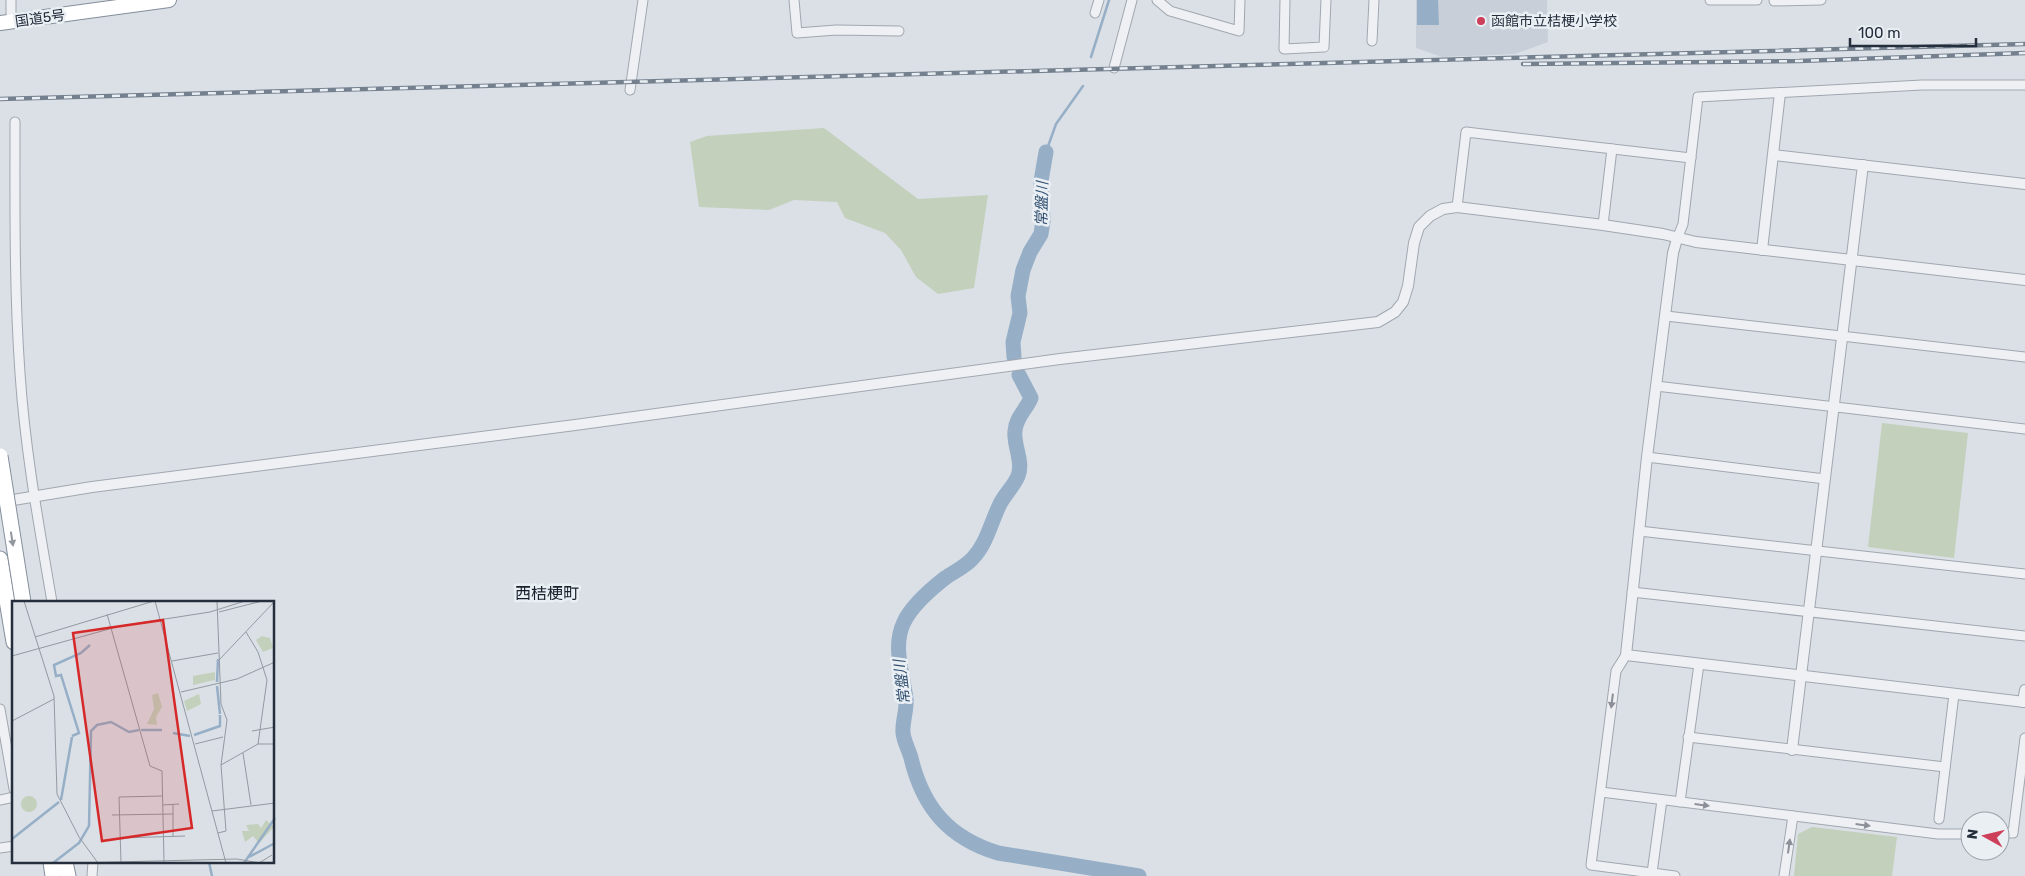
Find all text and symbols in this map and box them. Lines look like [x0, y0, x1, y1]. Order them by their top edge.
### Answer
street label: 国道5号 [14, 7, 66, 30]
place label: 函館市立桔梗小学校 [1491, 13, 1617, 30]
marker: 函館市立桔梗小学校 [1475, 15, 1487, 27]
scale bar [1850, 15, 1976, 47]
text: 100 m [1858, 24, 1900, 42]
water label: 常盤川 [1033, 179, 1051, 227]
one-way arrow [9, 532, 17, 548]
district label: 西桔梗町 [515, 584, 579, 603]
inset map [12, 601, 275, 864]
water label: 常盤川 [890, 657, 914, 705]
one-way arrow [1608, 693, 1616, 709]
one-way arrow [1694, 801, 1710, 809]
north arrow [1960, 811, 2010, 861]
one-way arrow [1856, 821, 1872, 829]
text: N [1964, 828, 1982, 840]
one-way arrow [1785, 838, 1793, 854]

